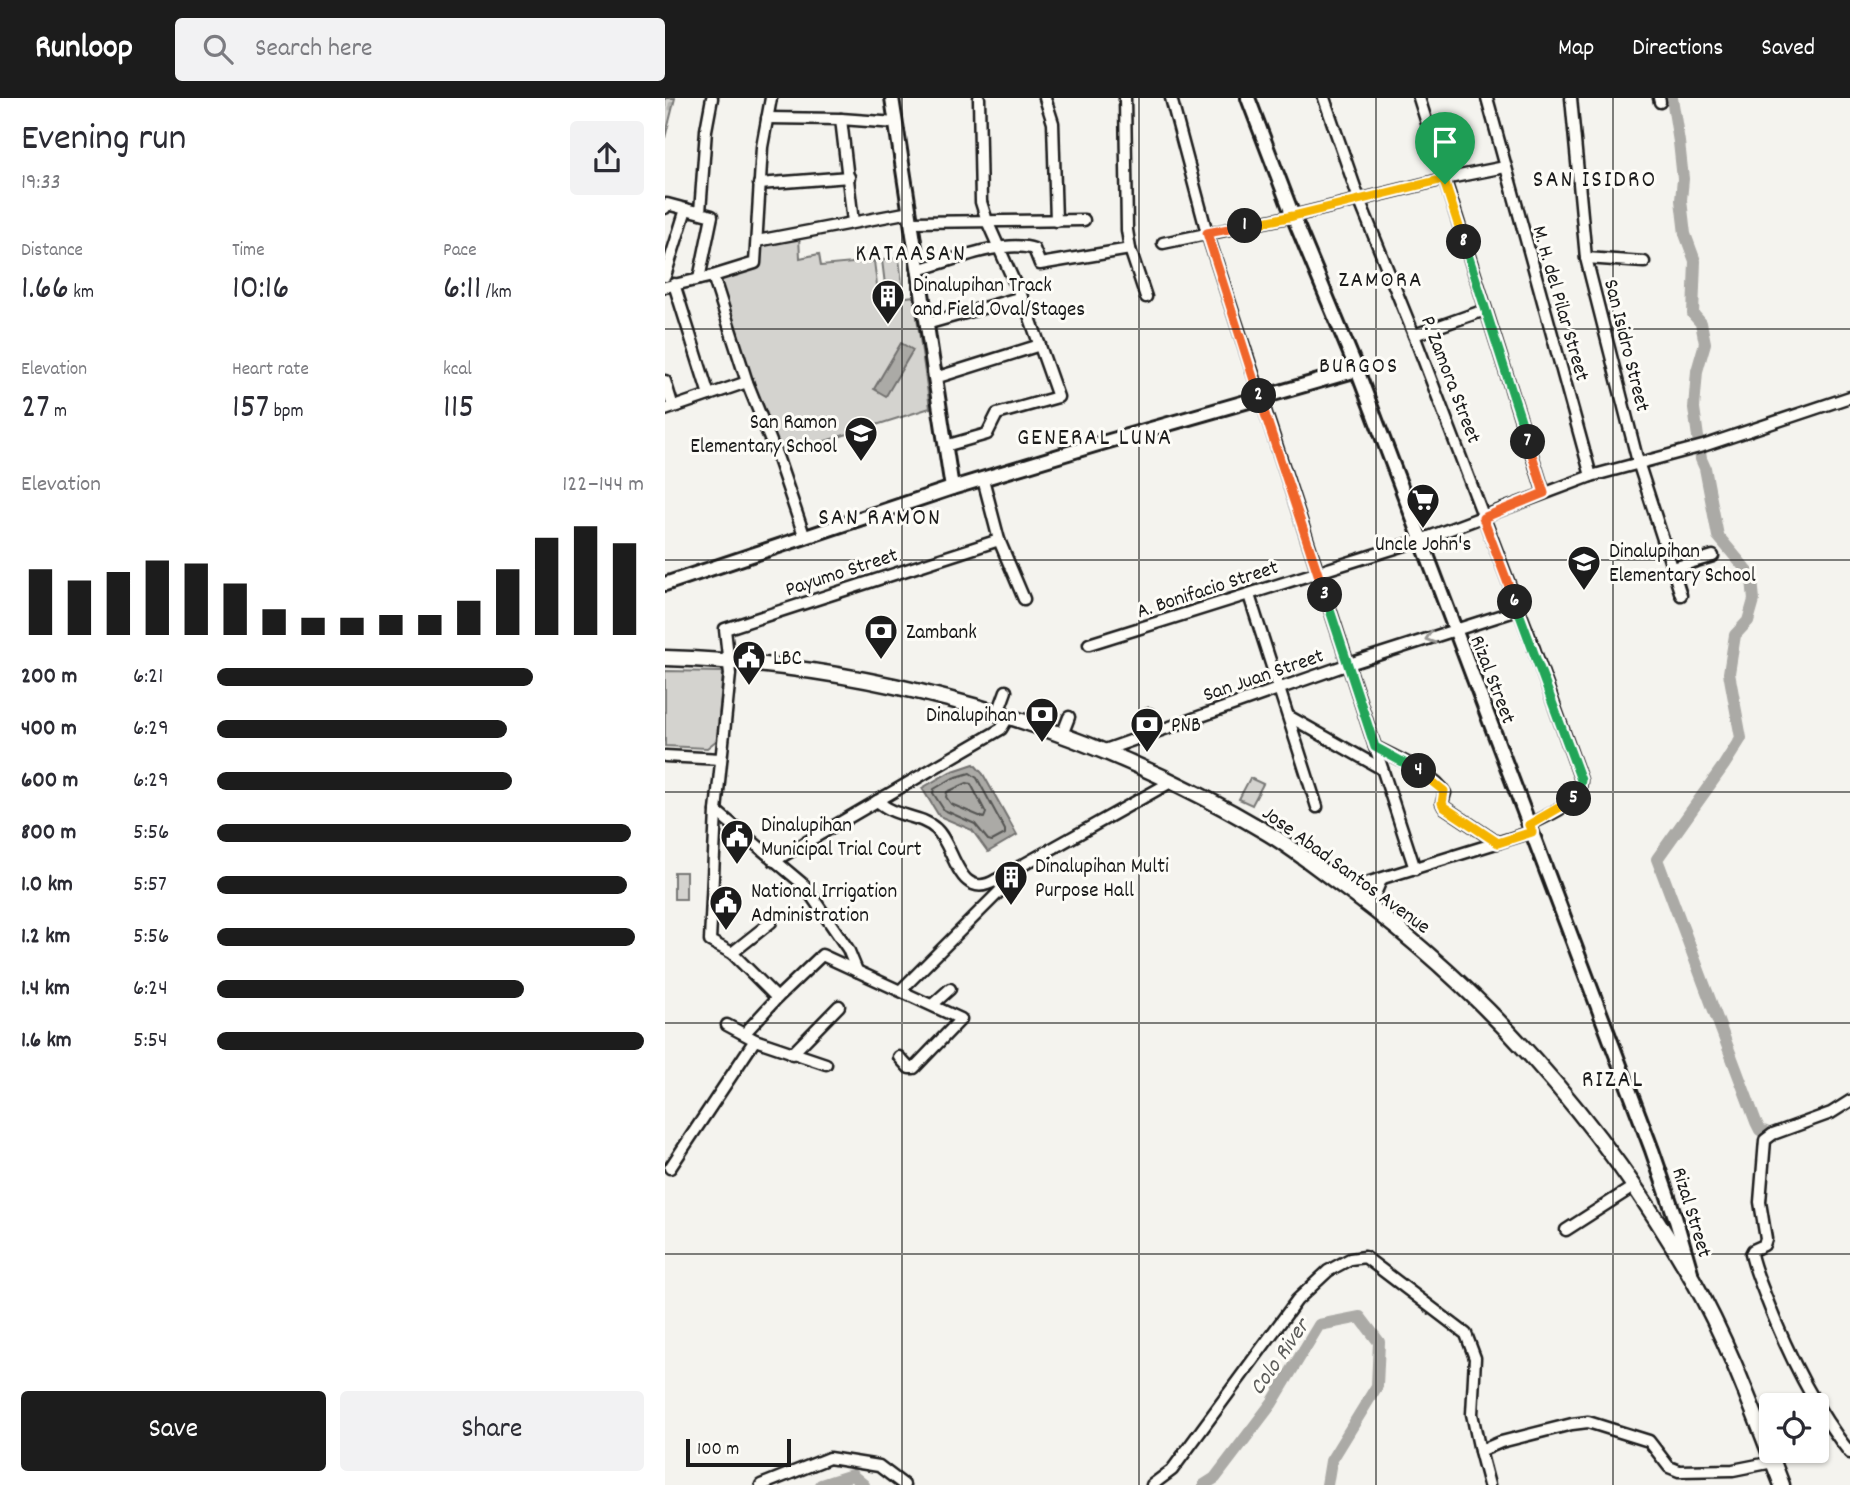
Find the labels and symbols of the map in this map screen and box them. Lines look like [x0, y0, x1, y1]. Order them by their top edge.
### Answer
pin [1415, 112, 1475, 184]
district label: SAN ISIDRO [1533, 164, 1657, 198]
pin: 1 [1227, 208, 1263, 244]
street label: M. H. del Pilar Street [1523, 223, 1596, 385]
pin: 8 [1447, 225, 1481, 260]
district label: KATAASAN [855, 238, 967, 272]
district label: ZAMORA [1338, 265, 1424, 298]
place label: Dinalupihan Track and Field Oval/Stages [913, 272, 1085, 326]
street label: San Isidro Street [1594, 276, 1656, 415]
building icon: Dinalupihan Track and Field Oval/Stages [869, 277, 907, 326]
street label: P. Zamora Street [1411, 312, 1487, 448]
district label: BURGOS [1319, 351, 1399, 384]
pin: 2 [1241, 378, 1277, 414]
place label: San Ramon Elementary School [690, 409, 837, 463]
school or university icon: San Ramon Elementary School [842, 414, 880, 463]
district label: GENERAL LUNA [1017, 422, 1173, 456]
pin: 7 [1511, 424, 1545, 460]
supermarket icon: Uncle John's [1404, 481, 1442, 530]
district label: SAN RAMON [818, 502, 942, 536]
place label: Uncle John's [1375, 531, 1471, 561]
place label: Dinalupihan Elementary School [1609, 538, 1756, 592]
street label: Payumo Street [782, 542, 902, 606]
school or university icon: Dinalupihan Elementary School [1565, 543, 1603, 592]
street label: A. Bonifacio Street [1133, 554, 1283, 628]
pin: 3 [1307, 578, 1343, 612]
pin: 6 [1497, 584, 1533, 620]
bank icon: Zambank [862, 612, 900, 661]
place label: Zambank [906, 619, 977, 649]
one-way arrow [1424, 630, 1437, 644]
street label: Rizal Street [1461, 631, 1522, 729]
public building icon: LBC [730, 638, 768, 687]
street label: San Juan Street [1200, 642, 1329, 711]
place label: LBC [773, 645, 802, 675]
bank icon: Dinalupihan [1023, 695, 1061, 744]
place label: Dinalupihan [926, 702, 1017, 732]
bank icon: PNB [1128, 705, 1166, 754]
place label: PNB [1171, 712, 1201, 742]
pin: 4 [1401, 754, 1437, 788]
pin: 5 [1557, 782, 1591, 816]
street label: Jose Abad Santos Avenue [1255, 800, 1436, 943]
place label: Dinalupihan Municipal Trial Court [761, 812, 922, 866]
public building icon: Dinalupihan Municipal Trial Court [718, 817, 756, 866]
place label: Dinalupihan Multi Purpose Hall [1035, 853, 1169, 907]
building icon: Dinalupihan Multi Purpose Hall [992, 858, 1030, 907]
place label: National Irrigation Administration [751, 878, 897, 932]
public building icon: National Irrigation Administration [707, 883, 745, 932]
district label: RIZAL [1582, 1064, 1644, 1098]
street label: Rizal Street [1662, 1164, 1718, 1262]
water label: Colo River [1243, 1311, 1321, 1403]
scale bar [686, 1436, 791, 1468]

